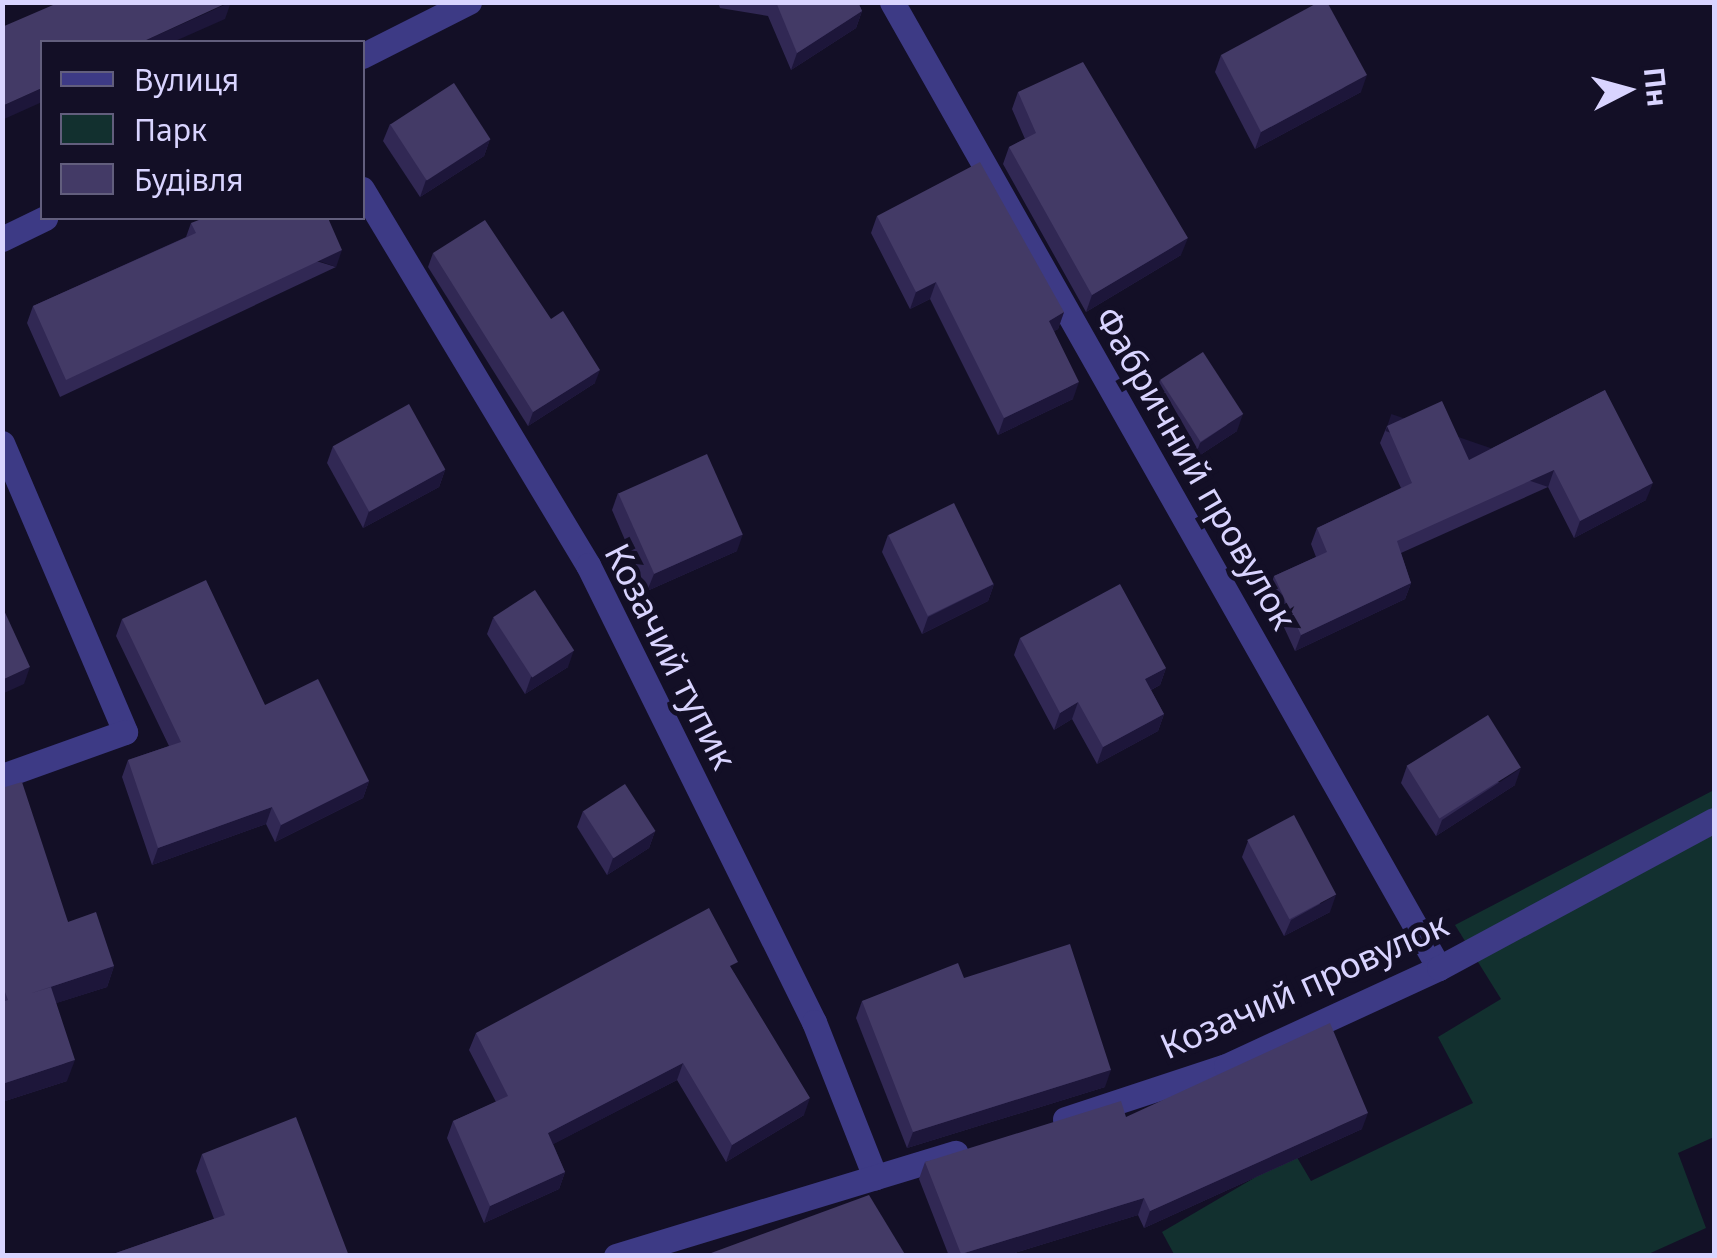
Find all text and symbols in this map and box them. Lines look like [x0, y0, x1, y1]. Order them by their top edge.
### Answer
legend [40, 40, 365, 220]
north arrow [1577, 40, 1677, 140]
text: Вулиця [134, 59, 239, 100]
text: Пн [1636, 65, 1678, 109]
text: Парк [134, 109, 207, 150]
text: Будівля [134, 159, 244, 200]
street label: Фабричний провулок [1086, 299, 1306, 637]
street label: Козачий тупик [596, 536, 746, 776]
street label: Козачий провулок [1154, 903, 1454, 1067]

